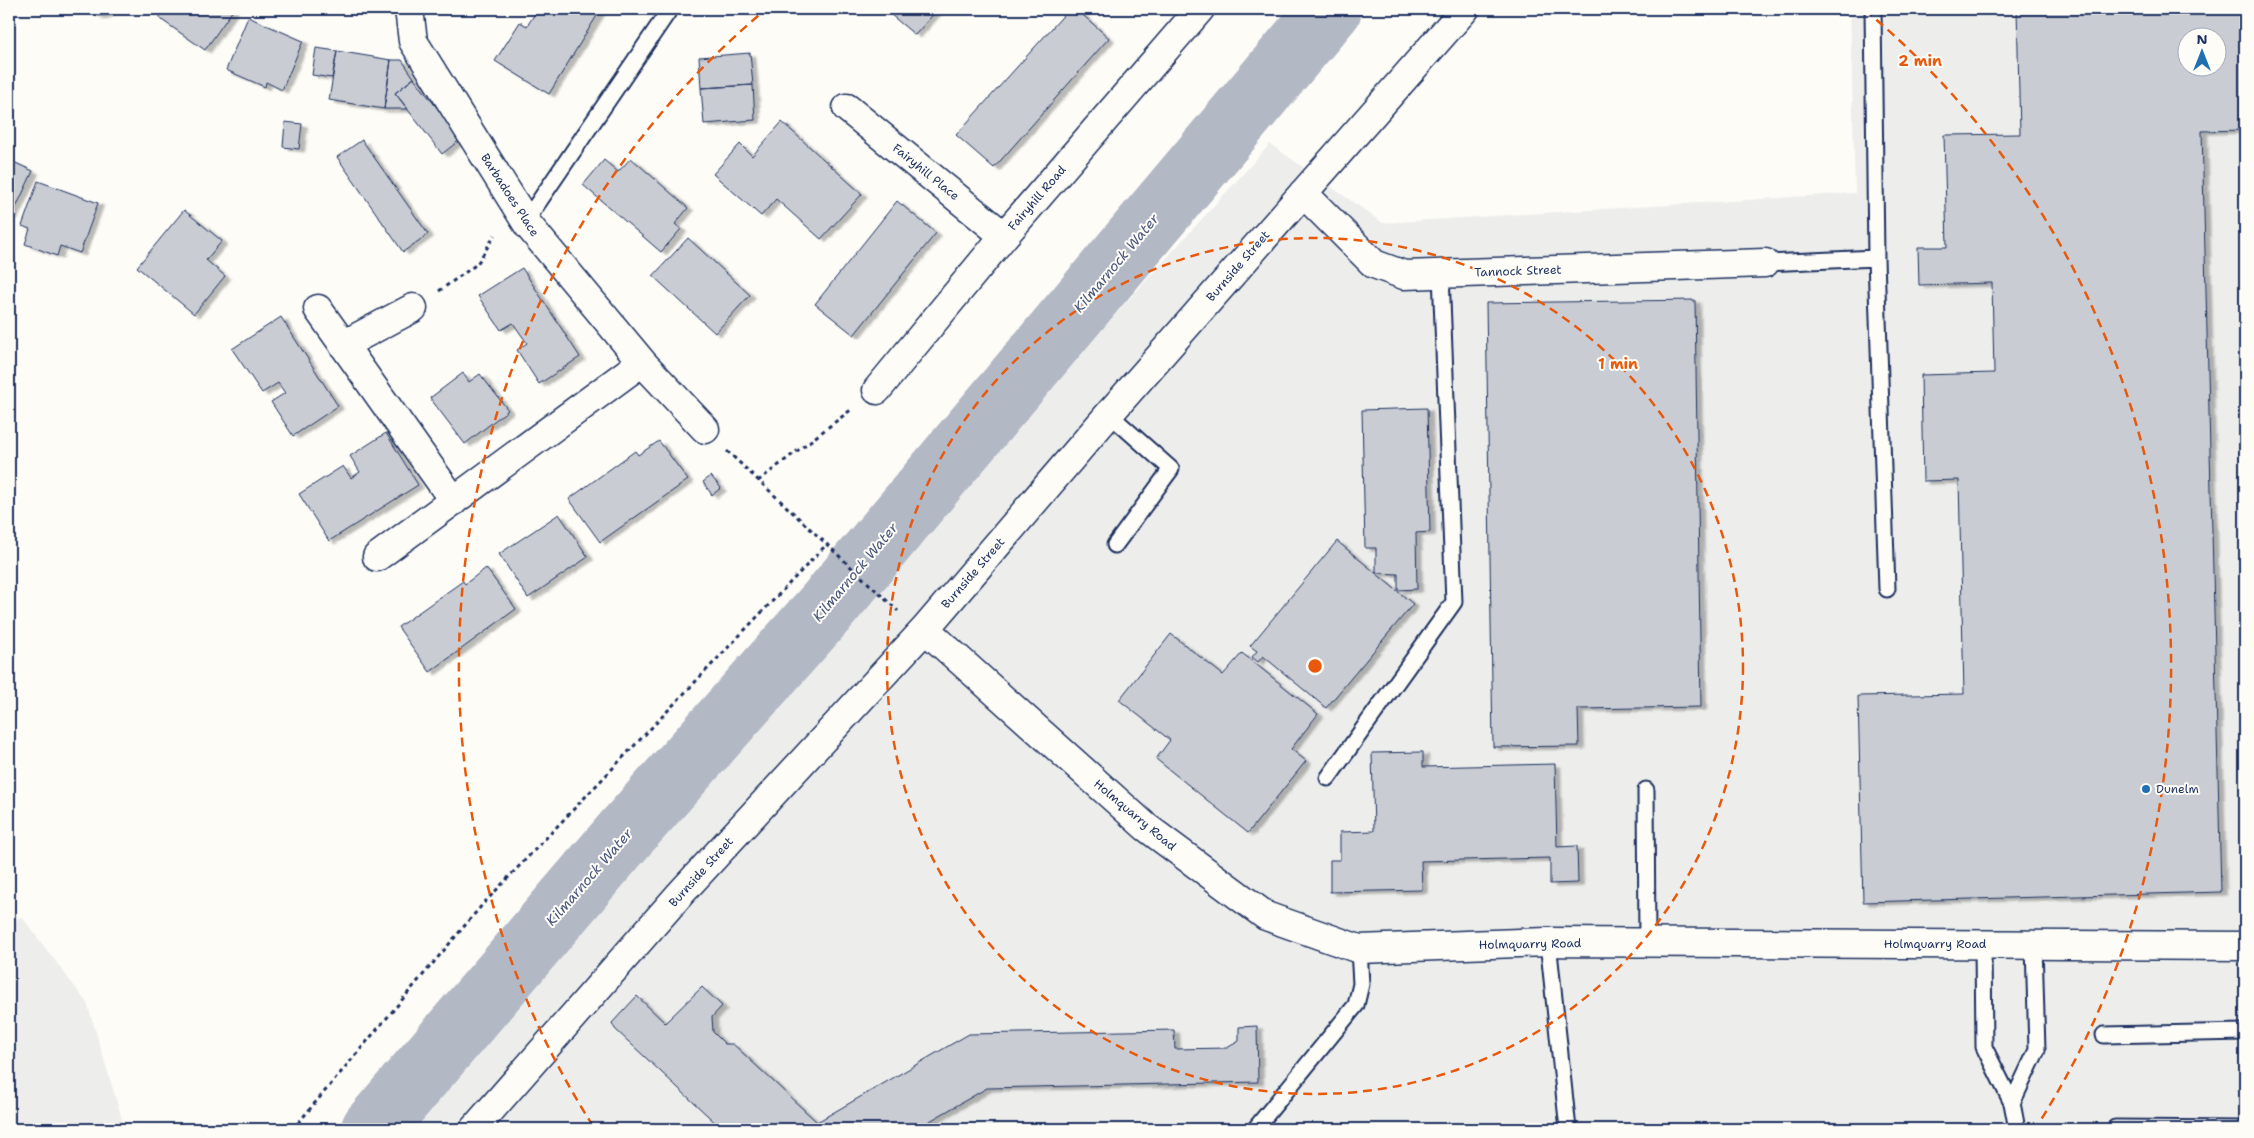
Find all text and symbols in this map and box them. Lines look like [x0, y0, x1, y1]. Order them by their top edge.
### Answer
north arrow [2176, 28, 2226, 78]
text: N [2196, 30, 2208, 48]
text: 2 min [1898, 51, 1942, 71]
street label: Fairyhill Place [889, 140, 963, 204]
street label: Barbadoes Place [477, 150, 543, 240]
street label: Fairyhill Road [1004, 162, 1070, 234]
water label: Kilmarnock Water [1069, 210, 1163, 316]
street label: Burnside Street [1203, 227, 1273, 305]
street label: Tannock Street [1474, 261, 1562, 281]
text: 1 min [1598, 354, 1638, 374]
water label: Kilmarnock Water [808, 519, 902, 625]
street label: Burnside Street [938, 534, 1008, 612]
centre of rings [1306, 657, 1324, 675]
street label: Holmquarry Road [1091, 776, 1180, 854]
place label: Dunelm [2156, 781, 2199, 797]
marker: Dunelm [2140, 783, 2152, 795]
water label: Kilmarnock Water [542, 824, 636, 929]
street label: Burnside Street [665, 834, 737, 910]
street label: Holmquarry Road [1479, 935, 1582, 953]
street label: Holmquarry Road [1884, 936, 1987, 952]

